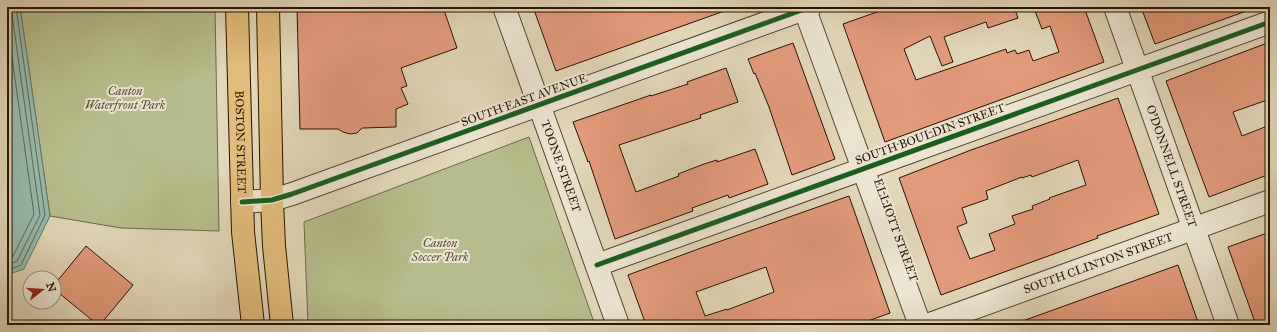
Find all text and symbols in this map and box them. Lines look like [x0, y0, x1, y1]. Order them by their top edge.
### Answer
street label: SOUTH EAST AVENUE [459, 70, 589, 129]
park label: Canton Waterfront Park [85, 84, 166, 112]
street label: BOSTON STREET [232, 90, 249, 194]
street label: SOUTH BOULDIN STREET [853, 100, 1007, 168]
street label: O'DONNELL STREET [1143, 103, 1200, 229]
street label: TOONE STREET [538, 118, 584, 214]
street label: ELLIOTT STREET [871, 177, 921, 283]
street label: SOUTH CLINTON STREET [1021, 230, 1175, 297]
park label: Canton Soccer Park [411, 236, 469, 264]
north arrow [22, 270, 62, 310]
text: N [44, 281, 59, 294]

